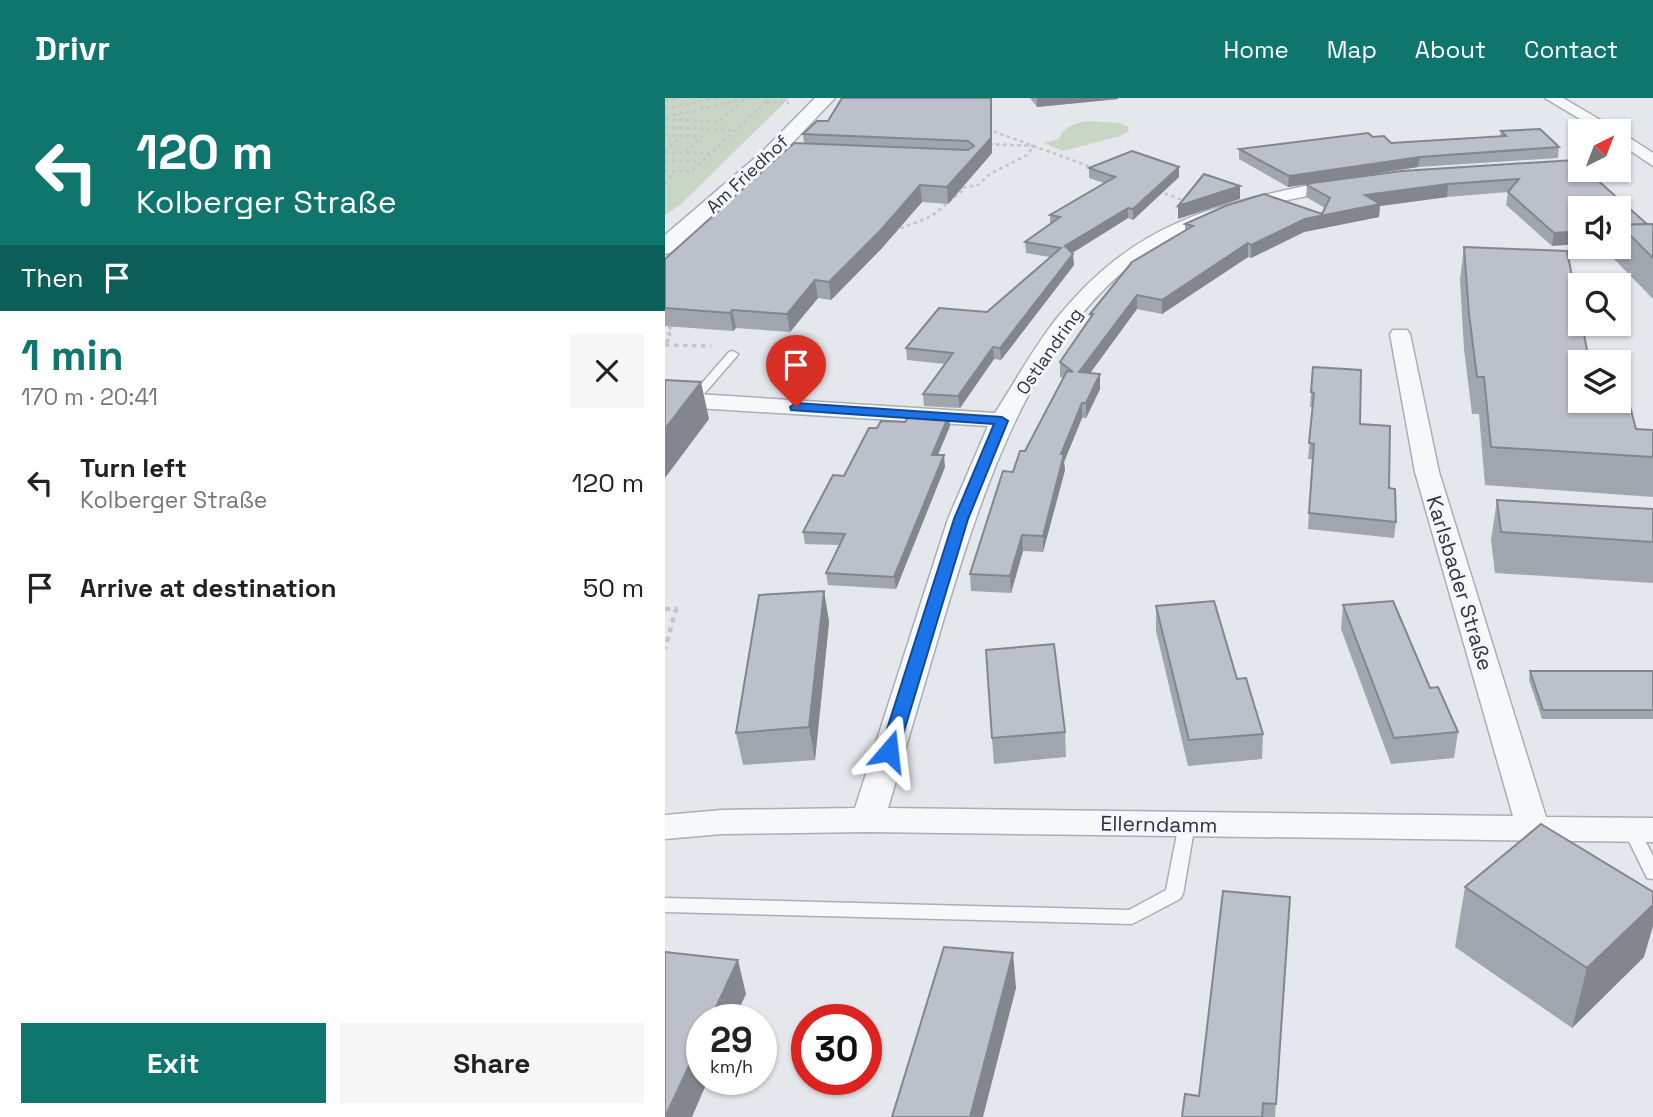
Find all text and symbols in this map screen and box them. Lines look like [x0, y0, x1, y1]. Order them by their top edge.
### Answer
text: Drivr [35, 28, 110, 70]
text: Home [1223, 34, 1289, 65]
text: Map [1327, 34, 1377, 65]
text: About [1415, 34, 1486, 65]
text: Contact [1524, 34, 1618, 65]
north arrow [1568, 119, 1631, 182]
map controls [1568, 119, 1631, 413]
text: 120 m [136, 121, 273, 183]
icon: left [21, 126, 112, 217]
street label: Am Friedhof [701, 130, 793, 218]
text: Kolberger Straße [136, 182, 397, 222]
button: sound [1568, 196, 1631, 259]
icon: arrive [98, 259, 136, 297]
text: Then [21, 261, 84, 295]
button: search [1568, 273, 1631, 336]
street label: Ostlandring [1011, 303, 1087, 399]
text: 1 min [21, 329, 124, 382]
button: close [570, 334, 644, 408]
pin [766, 335, 826, 407]
icon: arrive [777, 346, 815, 384]
button: layers [1568, 350, 1631, 413]
text: 170 m · 20:41 [21, 382, 158, 412]
text: Turn left [80, 451, 187, 485]
icon: left [21, 464, 59, 502]
text: 120 m [572, 466, 644, 500]
text: Kolberger Straße [80, 485, 267, 515]
street label: Karlsbader Straße [1421, 492, 1499, 674]
icon: arrive [21, 569, 59, 607]
text: Arrive at destination [80, 571, 337, 605]
text: 50 m [583, 571, 644, 605]
position arrow [852, 714, 926, 788]
street label: Ellerndamm [1100, 809, 1218, 839]
speed limit sign: 30 [791, 1004, 882, 1095]
text: 29 [710, 1018, 753, 1062]
button: Exit [21, 1023, 326, 1103]
button: Share [340, 1023, 644, 1103]
text: km/h [710, 1055, 753, 1078]

